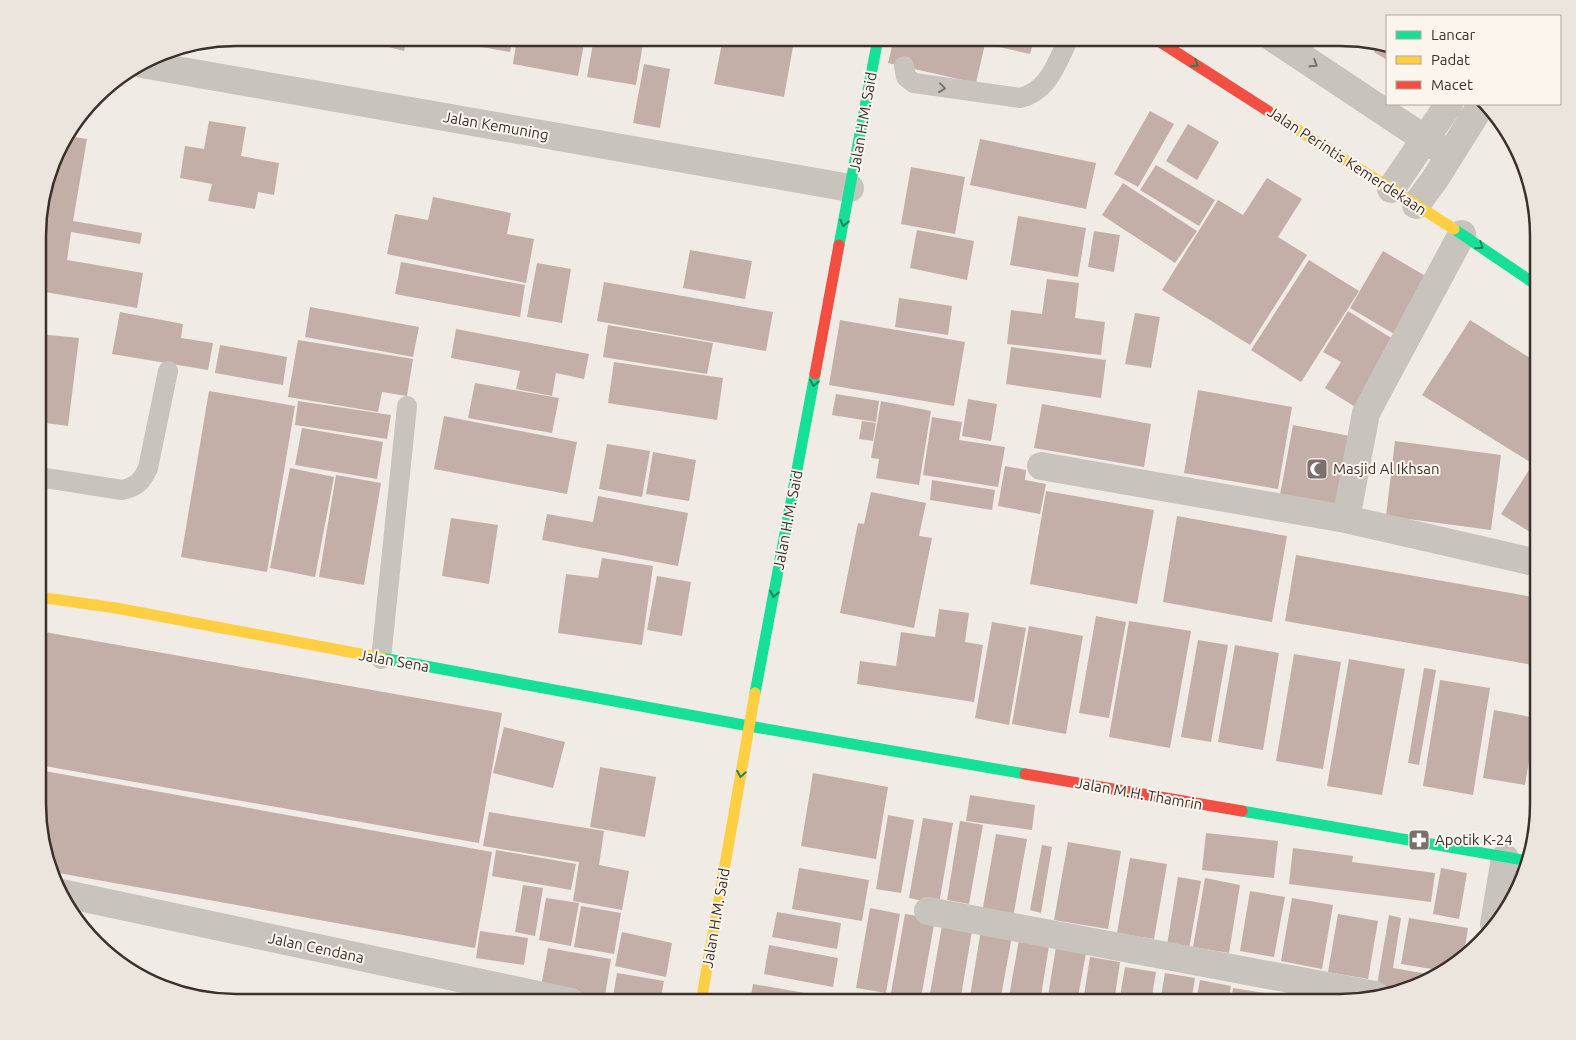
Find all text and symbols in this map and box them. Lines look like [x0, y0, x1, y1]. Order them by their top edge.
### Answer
legend [1386, 15, 1561, 105]
text: Lancar [1431, 26, 1476, 43]
text: Padat [1431, 51, 1470, 68]
one-way arrow [1190, 57, 1199, 67]
one-way arrow [1308, 58, 1318, 67]
street label: Jalan H.M. Said [845, 71, 880, 173]
text: Macet [1431, 76, 1473, 93]
one-way arrow [938, 82, 946, 93]
street label: Jalan Perintis Kemerdekaan [1265, 103, 1430, 218]
street label: Jalan Kemuning [442, 108, 550, 143]
one-way arrow [839, 219, 849, 227]
one-way arrow [1474, 240, 1483, 249]
one-way arrow [809, 378, 819, 387]
mosque icon: Masjid Al Ikhsan [1305, 457, 1329, 481]
place label: Masjid Al Ikhsan [1333, 460, 1440, 477]
street label: Jalan H.M. Said [770, 469, 805, 571]
one-way arrow [770, 590, 780, 599]
street label: Jalan Sena [358, 646, 431, 675]
one-way arrow [737, 770, 747, 779]
street label: Jalan M.H. Thamrin [1074, 774, 1204, 813]
pharmacy icon: Apotik K-24 [1407, 828, 1431, 852]
place label: Apotik K-24 [1435, 831, 1513, 848]
street label: Jalan H.M. Said [698, 867, 733, 969]
street label: Jalan Cendana [267, 929, 366, 966]

